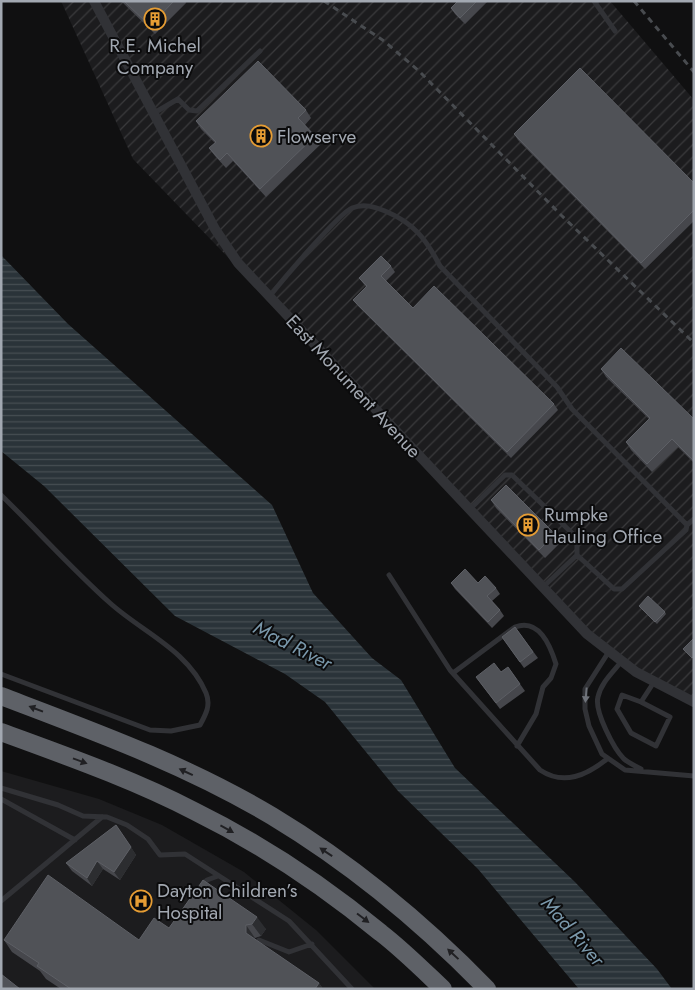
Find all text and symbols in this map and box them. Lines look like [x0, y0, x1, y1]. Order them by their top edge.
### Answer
building icon: R.E. Michel Company [143, 7, 167, 31]
place label: R.E. Michel Company [109, 32, 201, 81]
place label: Flowserve [277, 123, 356, 150]
building icon: Flowserve [249, 124, 273, 148]
street label: East Monument Avenue [280, 309, 428, 464]
place label: Rumpke Hauling Office [544, 501, 662, 550]
building icon: Rumpke Hauling Office [516, 513, 540, 537]
water label: Mad River [248, 613, 338, 678]
one-way arrow [582, 687, 590, 703]
one-way arrow [28, 705, 43, 713]
one-way arrow [73, 757, 88, 765]
one-way arrow [179, 767, 193, 775]
one-way arrow [220, 825, 235, 833]
one-way arrow [320, 848, 333, 857]
place label: Dayton Children’s Hospital [157, 877, 298, 926]
hospital icon: Dayton Children’s Hospital [129, 889, 153, 913]
water label: Mad River [534, 890, 612, 974]
one-way arrow [356, 913, 369, 924]
one-way arrow [447, 948, 459, 960]

